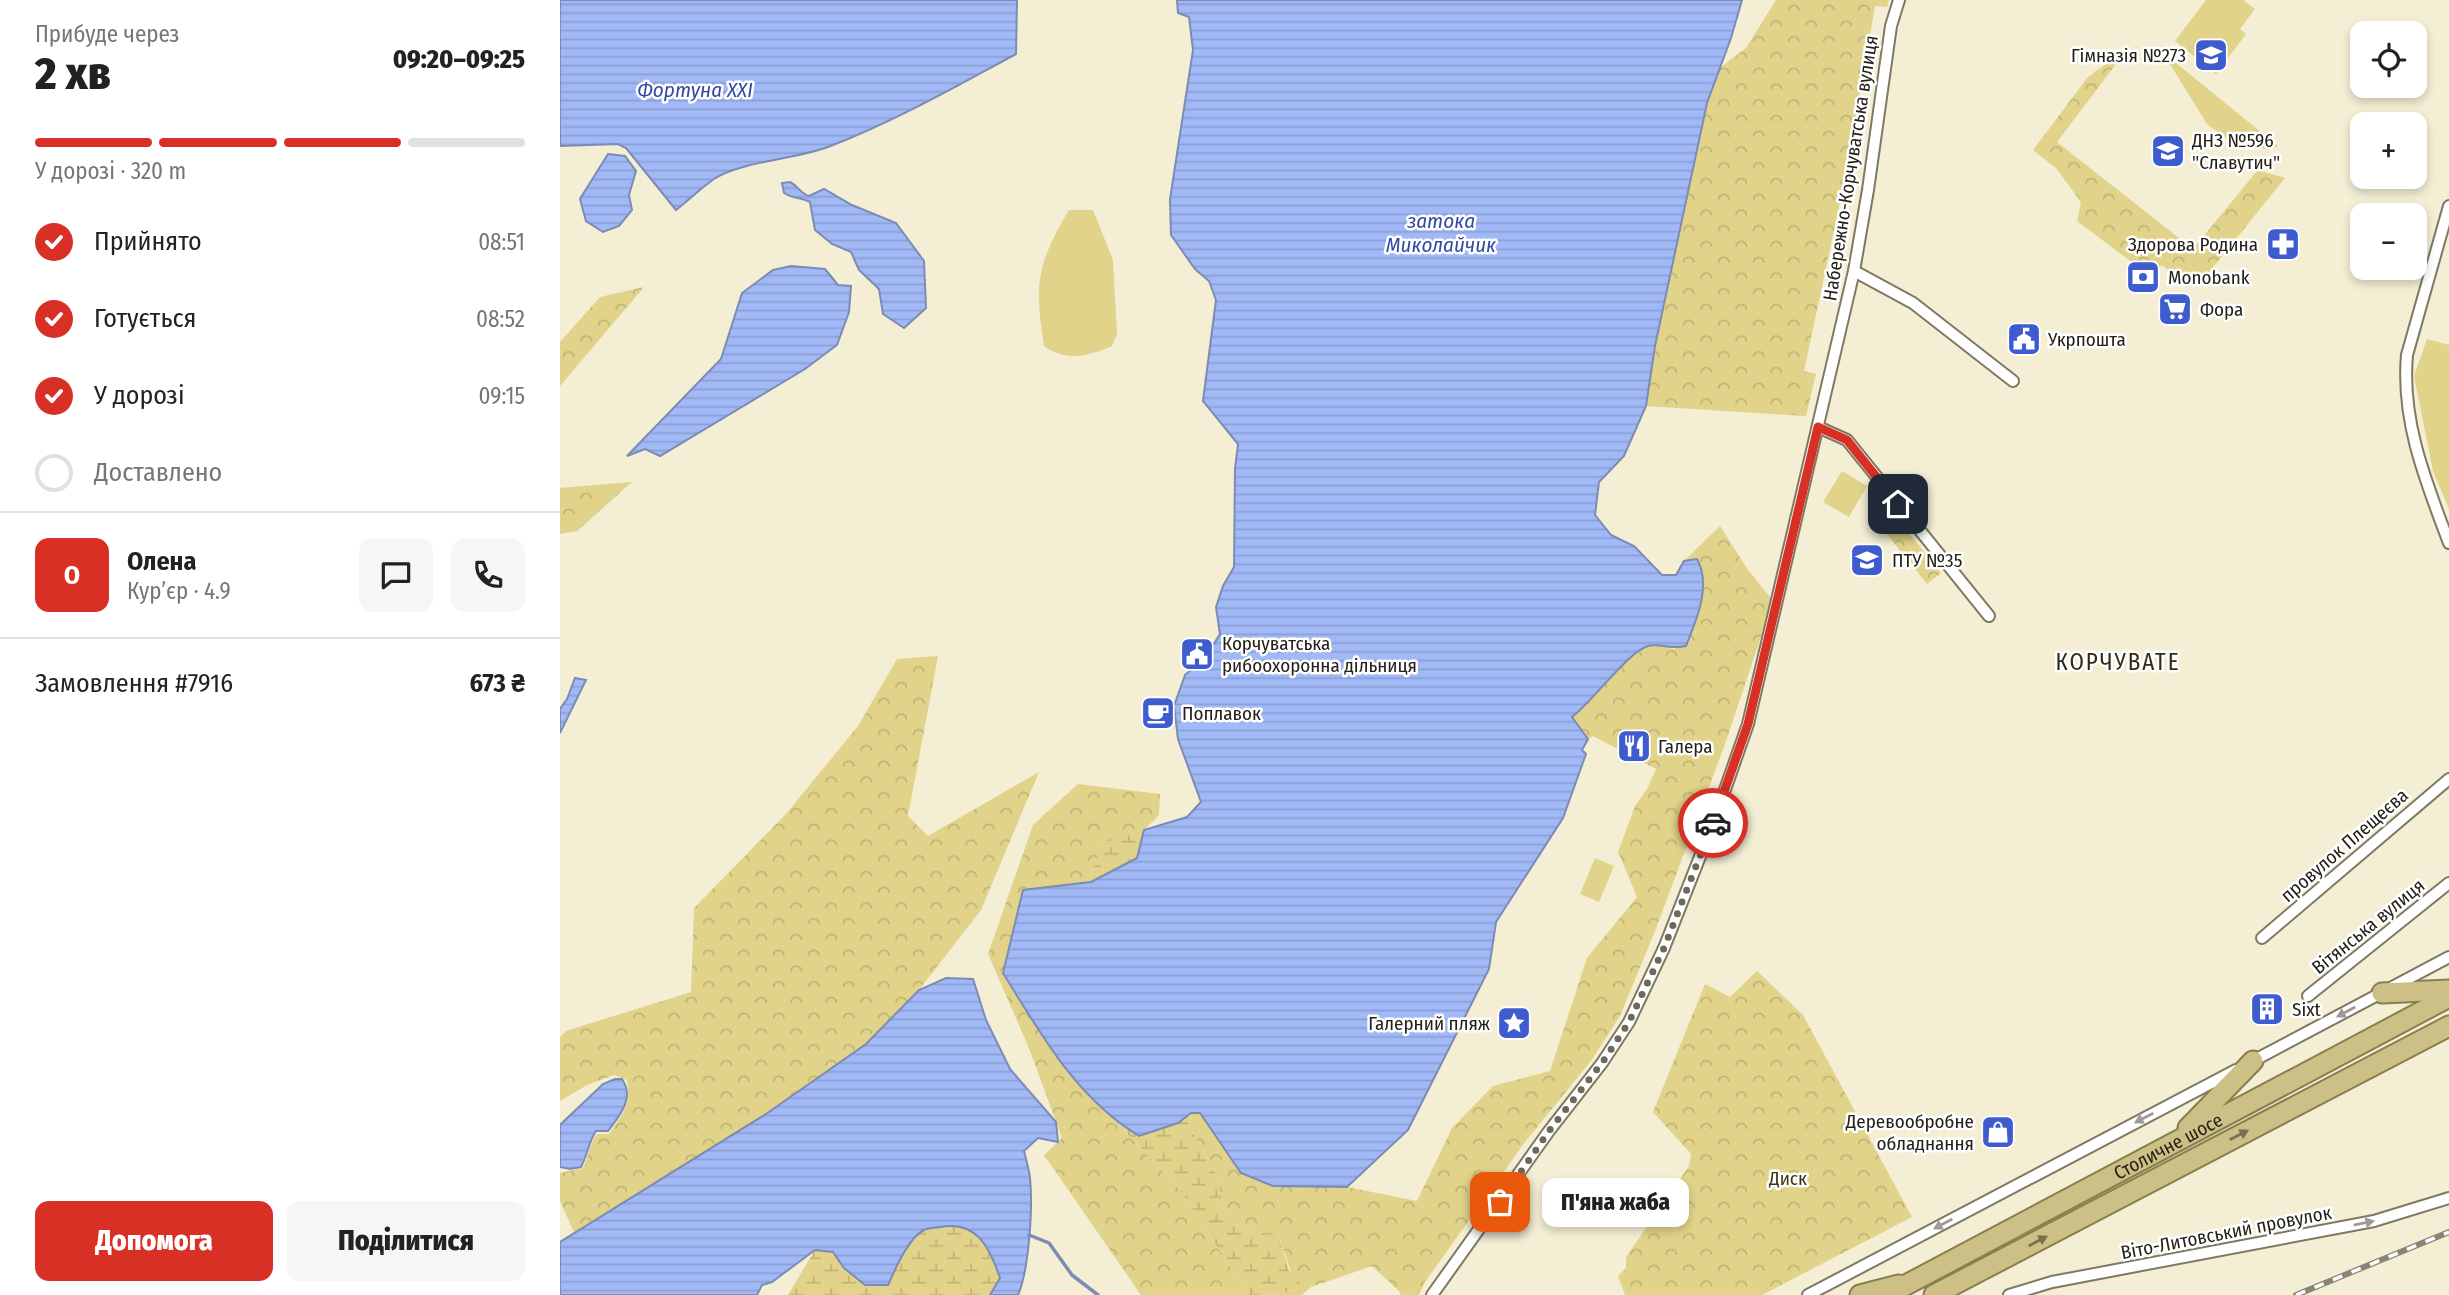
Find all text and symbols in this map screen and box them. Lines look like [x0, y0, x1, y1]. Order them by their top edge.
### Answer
text: Прибуде через [35, 20, 180, 48]
map controls [2350, 21, 2427, 280]
button: locate [2350, 21, 2427, 98]
street label: Набережно-Корчуватська вулиця [1818, 34, 1883, 302]
school or university icon: Гімназія №273 [2192, 36, 2230, 74]
text: 09:20–09:25 [393, 44, 525, 75]
place label: Гімназія №273 [2071, 44, 2186, 67]
text: 2 хв [35, 46, 111, 101]
water label: Фортуна XXI [637, 77, 753, 103]
button: + [2350, 112, 2427, 189]
place label: ДНЗ №596 "Славутич" [2191, 129, 2280, 174]
school or university icon: ДНЗ №596 "Славутич" [2149, 132, 2187, 170]
text: У дорозі · 320 m [35, 157, 186, 185]
button: − [2350, 203, 2427, 280]
water label: затока Миколайчик [1386, 208, 1496, 258]
icon: check [35, 223, 73, 261]
pharmacy icon: Здорова Родина [2264, 225, 2302, 263]
text: Прийнято [94, 226, 202, 257]
text: 08:51 [478, 228, 525, 256]
place label: Здорова Родина [2128, 233, 2258, 256]
bank icon: Monobank [2124, 258, 2162, 296]
place label: Monobank [2168, 266, 2250, 289]
supermarket icon: Фора [2156, 290, 2194, 328]
place label: Фора [2200, 298, 2243, 321]
icon: check [35, 300, 73, 338]
text: Готується [94, 303, 196, 334]
text: 08:52 [476, 305, 525, 333]
public building icon: Укрпошта [2005, 320, 2043, 358]
place label: Укрпошта [2047, 328, 2126, 351]
icon: check [35, 377, 73, 415]
text: У дорозі [94, 380, 184, 411]
text: 09:15 [479, 382, 525, 410]
text: Доставлено [94, 457, 222, 488]
pin [1868, 474, 1928, 534]
icon: home [1879, 485, 1917, 523]
button: chat [359, 538, 433, 612]
button: phone [451, 538, 525, 612]
school or university icon: ПТУ №35 [1848, 541, 1886, 579]
text: Олена [127, 546, 196, 577]
place label: ПТУ №35 [1892, 549, 1962, 572]
text: О [64, 560, 80, 591]
text: Кур’єр · 4.9 [127, 577, 231, 605]
place label: Корчуватська рибоохоронна дільниця [1222, 632, 1417, 677]
public building icon: Корчуватська рибоохоронна дільниця [1178, 635, 1216, 673]
district label: КОРЧУВАТЕ [2055, 648, 2181, 676]
text: Замовлення #7916 [35, 668, 233, 699]
text: 673 ₴ [469, 668, 525, 699]
cafe icon: Поплавок [1139, 694, 1177, 732]
place label: Поплавок [1182, 702, 1261, 725]
restaurant icon: Галера [1615, 727, 1653, 765]
place label: Галера [1658, 735, 1713, 758]
street label: провулок Плещеєва [2276, 784, 2413, 907]
courier [1678, 788, 1748, 858]
icon: car [1694, 804, 1732, 842]
street label: Вітянська вулиця [2307, 874, 2429, 979]
building icon: Sixt [2248, 990, 2286, 1028]
place label: Sixt [2292, 998, 2322, 1021]
place icon: Галерний пляж [1495, 1004, 1533, 1042]
one-way arrow [2336, 1006, 2355, 1018]
place label: Галерний пляж [1368, 1012, 1490, 1035]
street label: Столичне шосе [2110, 1108, 2227, 1185]
place label: Деревообробне обладнання [1845, 1110, 1974, 1155]
one-way arrow [2134, 1112, 2154, 1123]
shop icon: Деревообробне обладнання [1979, 1113, 2017, 1151]
one-way arrow [2229, 1130, 2249, 1141]
park label: Диск [1768, 1167, 1807, 1190]
pin [1470, 1172, 1530, 1232]
callout: П'яна жаба [1542, 1178, 1689, 1226]
icon: bag [1481, 1183, 1519, 1221]
text: П'яна жаба [1561, 1188, 1670, 1216]
button: Допомога [35, 1201, 273, 1281]
button: Поділитися [287, 1201, 525, 1281]
street label: Віто-Литовський провулок [2119, 1201, 2333, 1264]
one-way arrow [2353, 1217, 2375, 1228]
one-way arrow [1933, 1218, 1953, 1229]
one-way arrow [2028, 1235, 2048, 1247]

